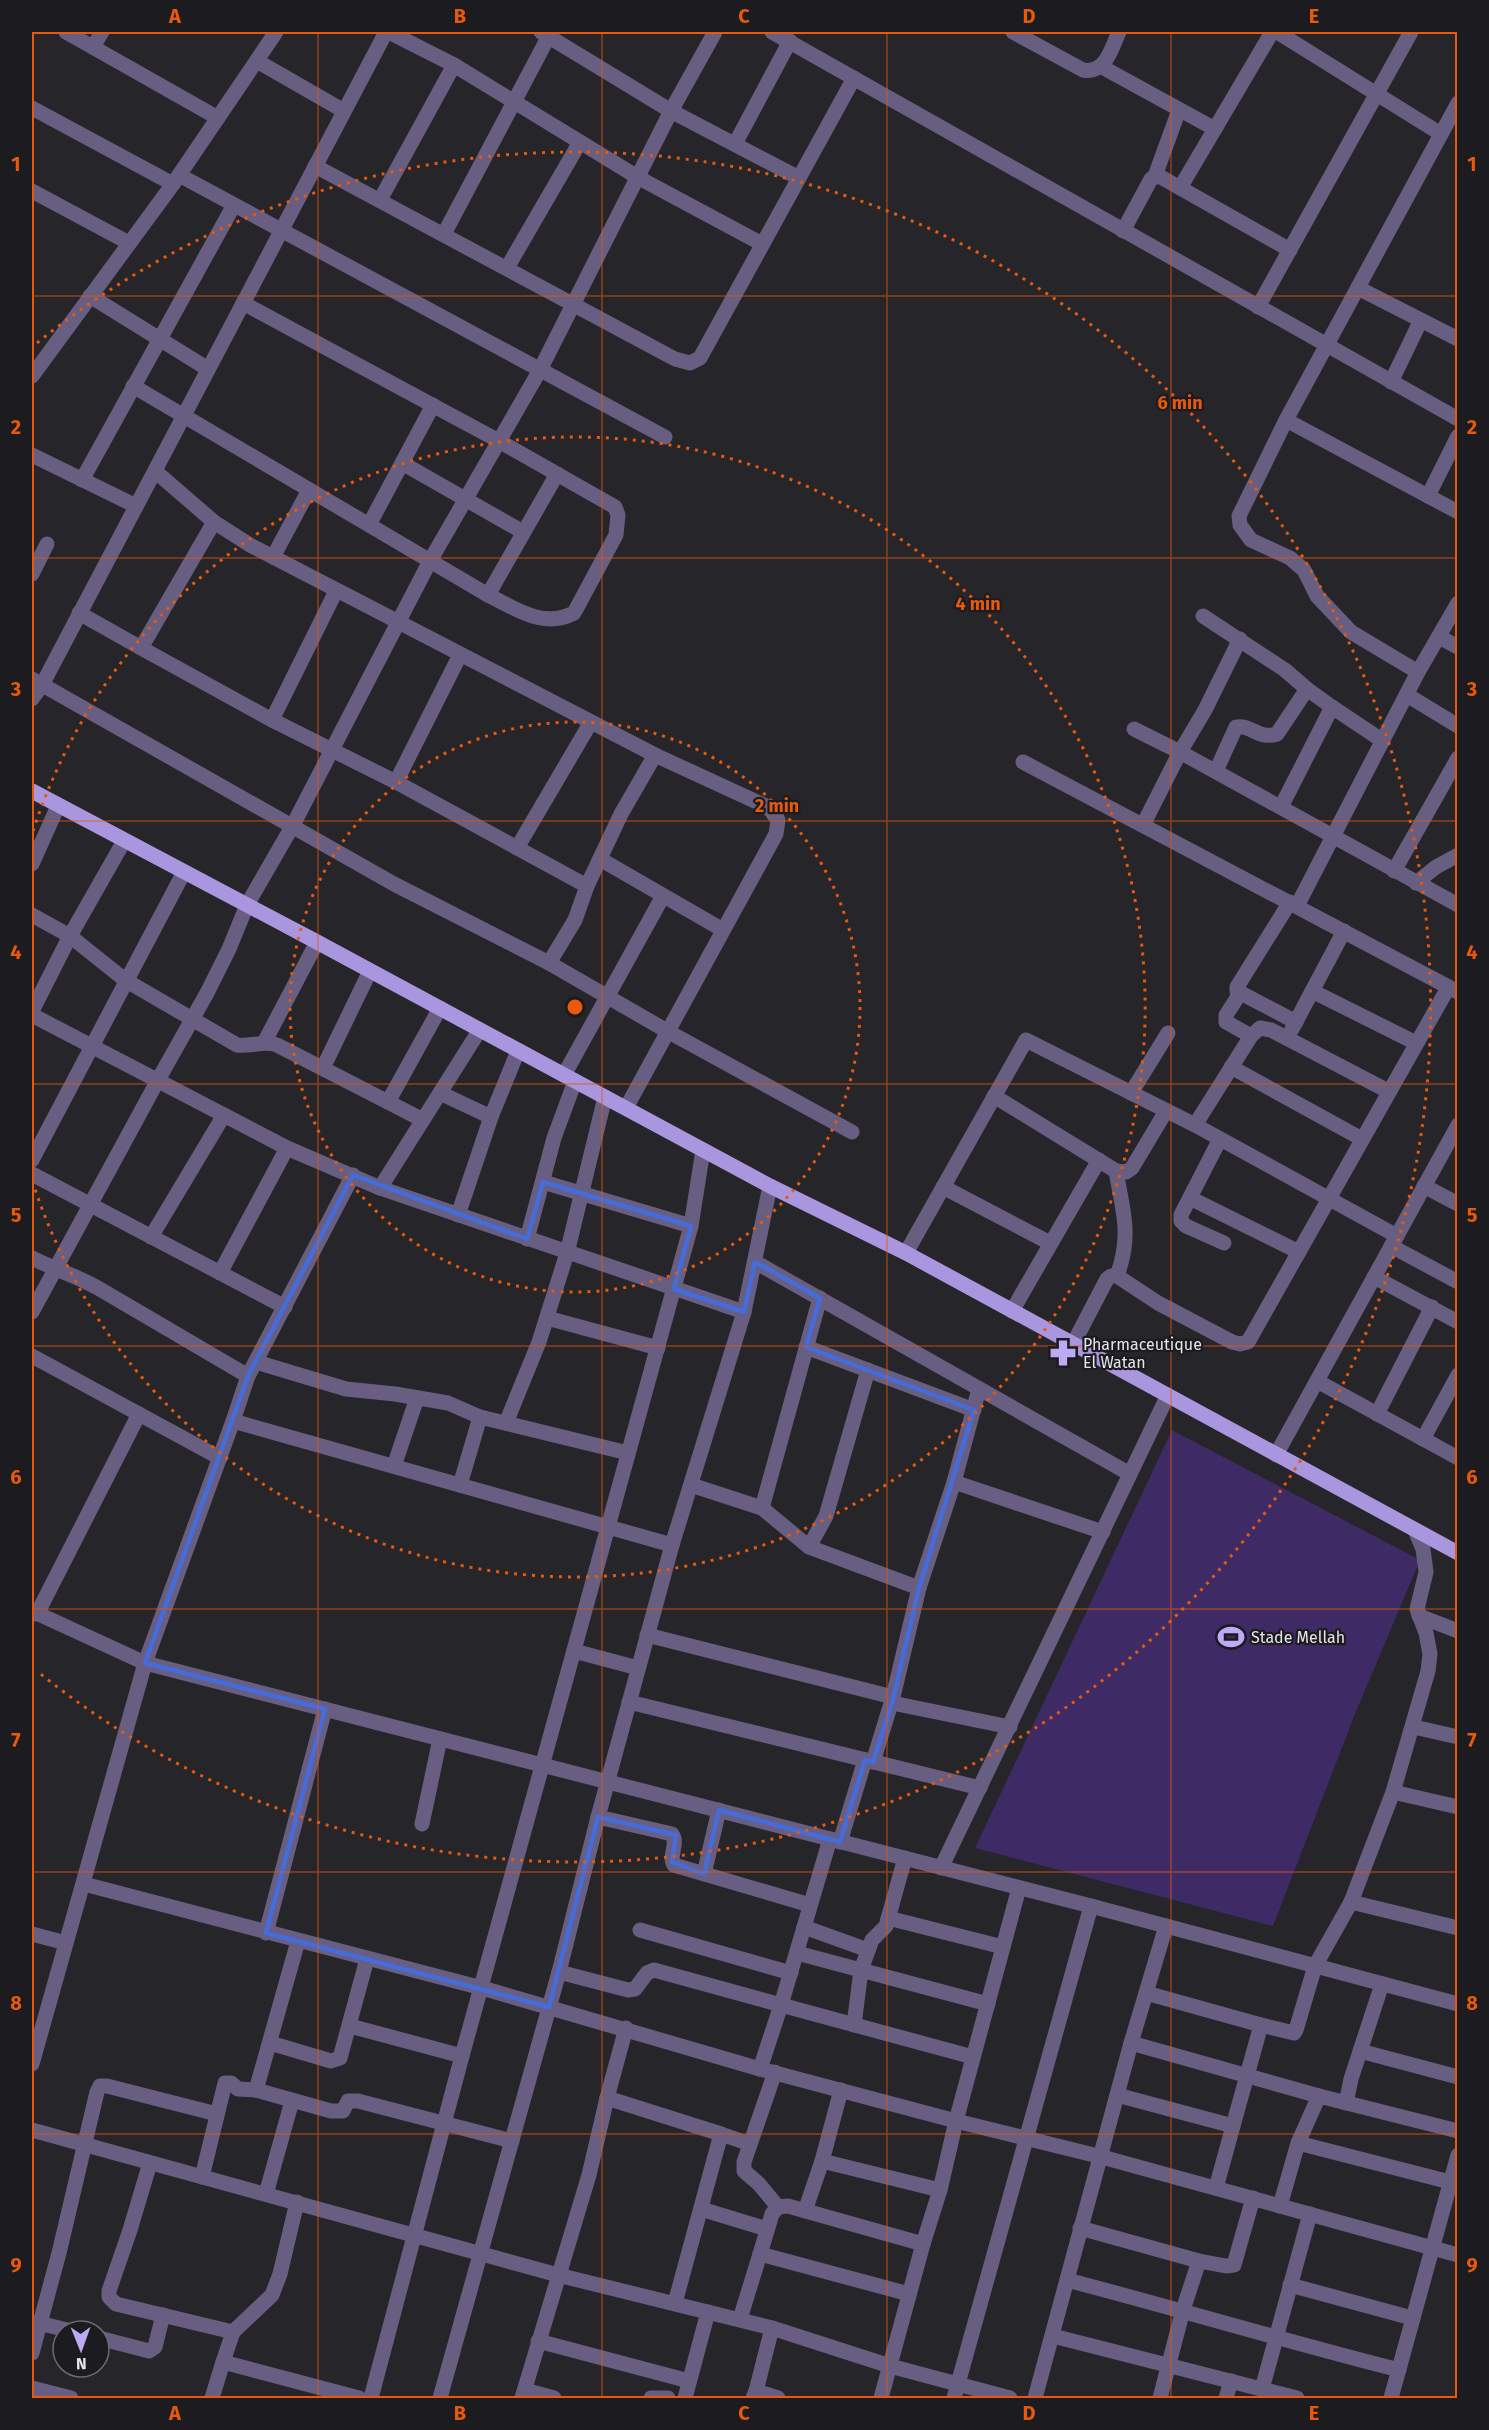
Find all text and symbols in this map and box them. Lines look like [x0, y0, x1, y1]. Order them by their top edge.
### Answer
text: A [168, 4, 182, 28]
text: B [454, 4, 466, 28]
text: C [738, 4, 750, 28]
text: D [1022, 4, 1036, 28]
text: E [1309, 4, 1319, 28]
text: 1 [11, 152, 21, 176]
text: 1 [1467, 152, 1477, 176]
text: 6 min [1157, 392, 1203, 414]
text: 2 [11, 415, 21, 439]
text: 2 [1467, 415, 1477, 439]
text: 4 min [955, 593, 1001, 615]
text: 3 [10, 677, 21, 701]
text: 3 [1466, 677, 1477, 701]
text: 2 min [755, 795, 799, 817]
text: 4 [10, 940, 22, 964]
text: 4 [1466, 940, 1478, 964]
centre of rings [565, 997, 585, 1017]
text: 5 [11, 1203, 22, 1227]
text: 5 [1467, 1203, 1478, 1227]
place label: Pharmaceutique El Watan [1083, 1335, 1202, 1372]
pharmacy icon: Pharmaceutique El Watan [1048, 1338, 1078, 1368]
text: 6 [10, 1465, 22, 1489]
text: 6 [1466, 1465, 1478, 1489]
sports icon: Stade Mellah [1216, 1622, 1246, 1652]
place label: Stade Mellah [1251, 1628, 1345, 1647]
text: 7 [11, 1728, 21, 1752]
text: 7 [1467, 1728, 1477, 1752]
text: 8 [10, 1991, 22, 2015]
text: 8 [1466, 1991, 1478, 2015]
text: 9 [10, 2253, 22, 2277]
text: 9 [1466, 2253, 1478, 2277]
north arrow [51, 2319, 111, 2379]
text: N [76, 2354, 87, 2373]
text: A [168, 2401, 182, 2425]
text: B [454, 2401, 466, 2425]
text: C [738, 2401, 750, 2425]
text: D [1022, 2401, 1036, 2425]
text: E [1309, 2401, 1319, 2425]

